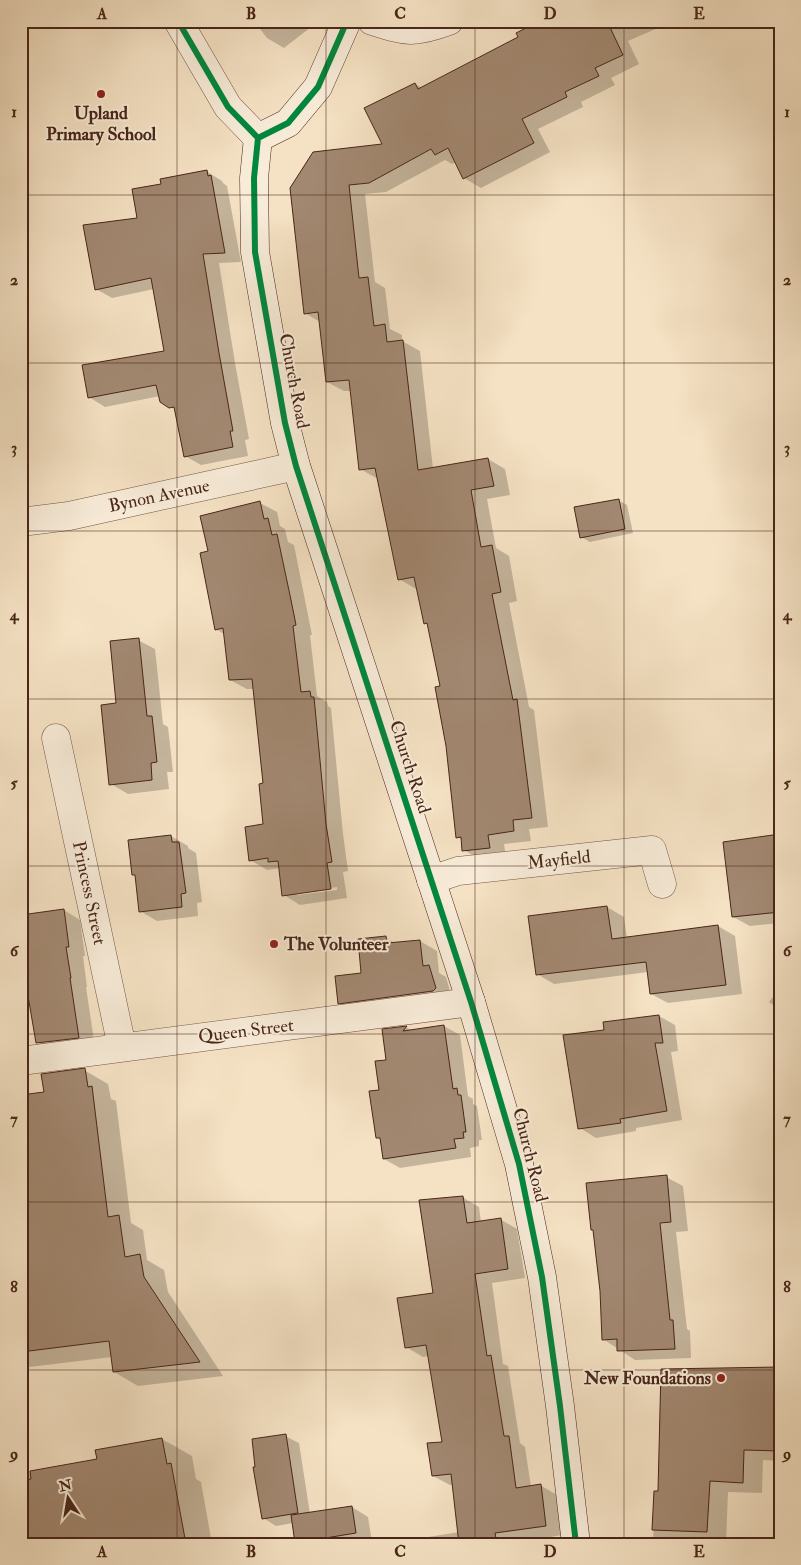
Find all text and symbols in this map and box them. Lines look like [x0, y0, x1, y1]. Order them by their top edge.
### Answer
text: A [96, 4, 108, 24]
text: B [246, 4, 256, 24]
text: C [394, 4, 406, 24]
text: D [543, 4, 557, 24]
text: E [693, 4, 705, 24]
marker: Upland Primary School [95, 88, 107, 100]
text: 1 [11, 102, 17, 122]
place label: Upland Primary School [46, 102, 156, 146]
text: 1 [784, 102, 790, 122]
text: 2 [10, 270, 18, 290]
text: 2 [783, 270, 791, 290]
street label: Church Road [273, 331, 315, 431]
text: 3 [11, 438, 17, 458]
text: 3 [784, 438, 790, 458]
street label: Bynon Avenue [106, 474, 212, 518]
text: 4 [9, 605, 20, 625]
text: 4 [782, 605, 793, 625]
street label: Church Road [384, 718, 436, 817]
text: 5 [10, 773, 18, 793]
text: 5 [783, 773, 791, 793]
street label: Princess Street [67, 839, 111, 947]
street label: Mayfield [526, 845, 592, 875]
place label: The Volunteer [283, 933, 389, 956]
marker: The Volunteer [268, 938, 280, 950]
text: 6 [10, 941, 20, 961]
text: 6 [783, 941, 793, 961]
street label: Queen Street [197, 1014, 295, 1048]
street label: Church Road [507, 1105, 553, 1205]
text: 7 [10, 1109, 18, 1129]
text: 7 [783, 1109, 791, 1129]
text: 8 [10, 1277, 18, 1297]
text: 8 [783, 1277, 791, 1297]
place label: New Foundations [583, 1367, 711, 1390]
marker: New Foundations [715, 1372, 727, 1384]
text: 9 [8, 1444, 18, 1464]
text: 9 [781, 1444, 791, 1464]
north arrow [42, 1472, 92, 1522]
text: N [57, 1476, 74, 1496]
text: A [96, 1542, 108, 1562]
text: B [246, 1542, 256, 1562]
text: C [394, 1542, 406, 1562]
text: D [543, 1542, 557, 1562]
text: E [693, 1542, 705, 1562]

